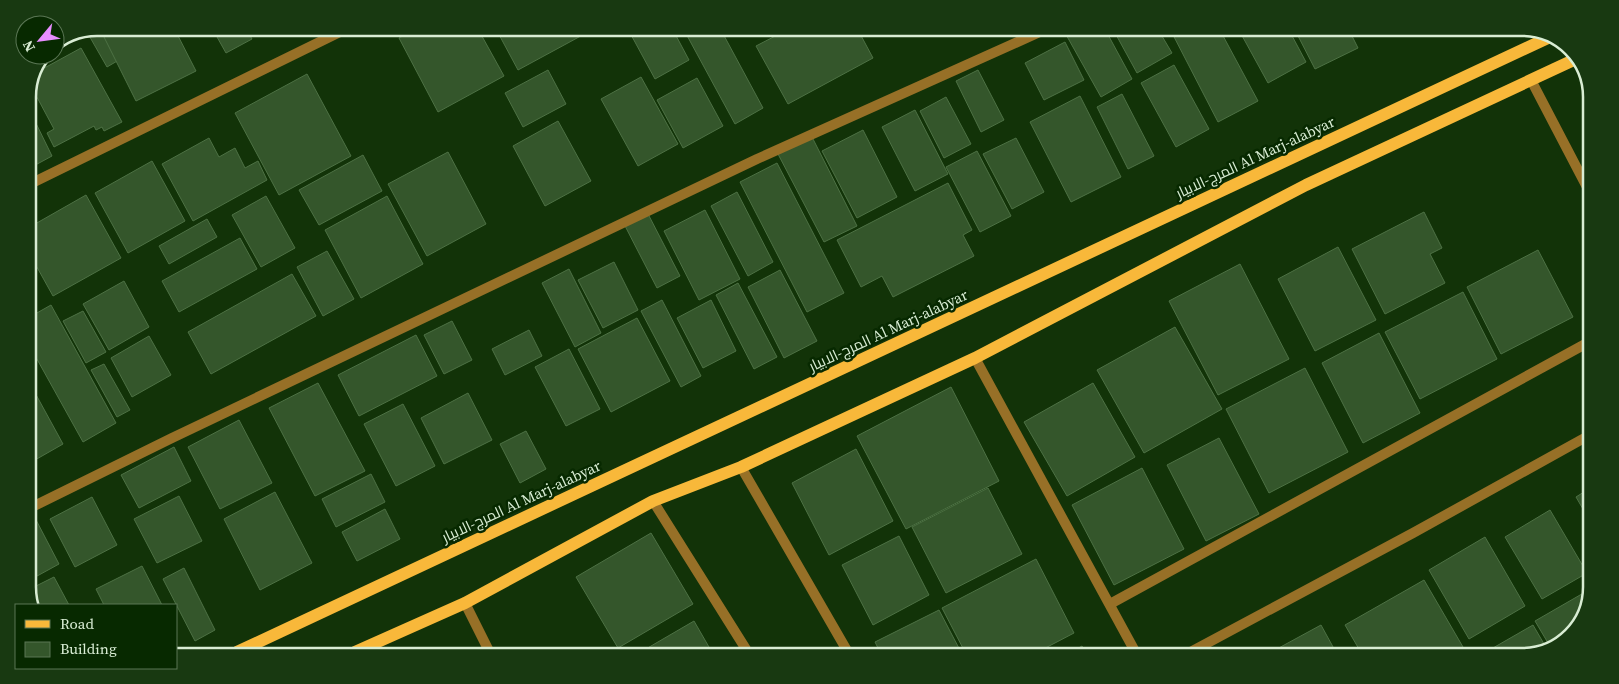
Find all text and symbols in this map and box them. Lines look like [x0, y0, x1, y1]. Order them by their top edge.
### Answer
north arrow [15, 15, 65, 65]
text: N [17, 37, 40, 56]
street label: المرج-الابيار Al Marj-alabyar [1171, 111, 1339, 205]
street label: المرج-الابيار Al Marj-alabyar [804, 284, 972, 378]
street label: المرج-الابيار Al Marj-alabyar [437, 455, 605, 549]
legend [15, 604, 178, 669]
text: Road [60, 613, 94, 634]
text: Building [60, 638, 117, 659]

